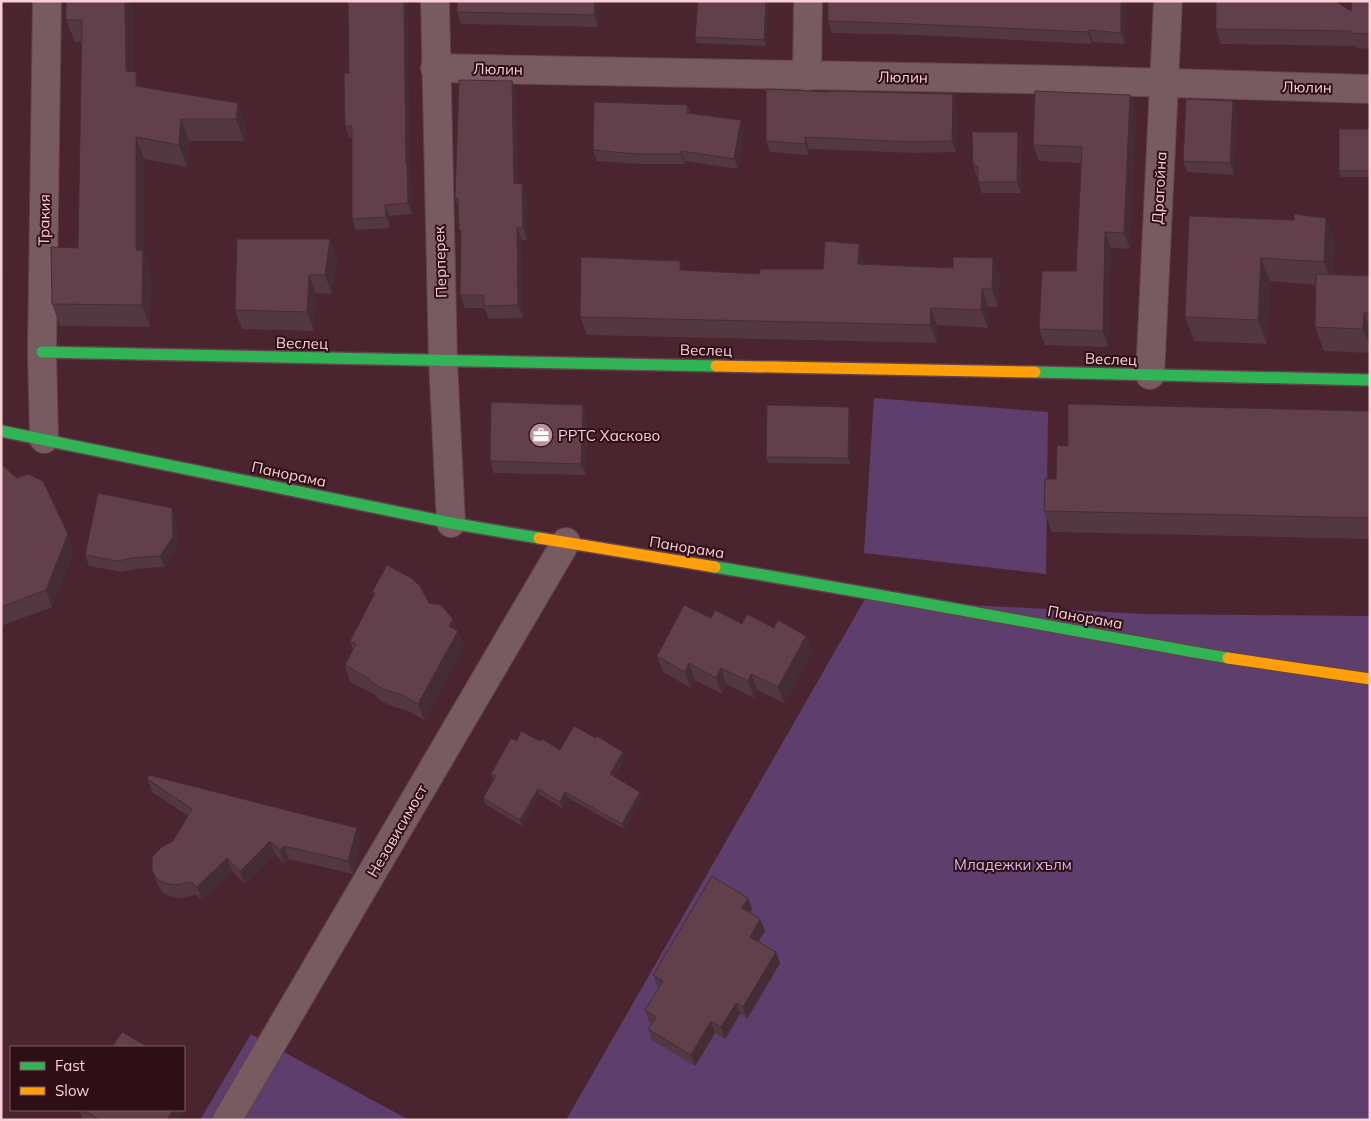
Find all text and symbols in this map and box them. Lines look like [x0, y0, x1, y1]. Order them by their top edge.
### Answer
street label: Люлин [473, 59, 523, 79]
street label: Люлин [878, 67, 928, 87]
street label: Люлин [1282, 77, 1332, 97]
street label: Драгойна [1148, 151, 1170, 225]
street label: Тракия [34, 194, 54, 246]
street label: Перперек [429, 225, 451, 298]
street label: Веслец [276, 333, 328, 353]
street label: Веслец [680, 340, 732, 360]
street label: Веслец [1084, 349, 1138, 369]
office icon: РРТС Хасково [528, 422, 554, 448]
place label: РРТС Хасково [558, 426, 660, 445]
street label: Панорама [250, 457, 328, 491]
street label: Панорама [648, 532, 726, 562]
street label: Панорама [1046, 601, 1124, 633]
street label: Независимост [363, 781, 431, 881]
park label: Младежки хълм [954, 855, 1072, 874]
legend [10, 1046, 185, 1111]
text: Fast [55, 1056, 85, 1075]
text: Slow [55, 1081, 89, 1100]

